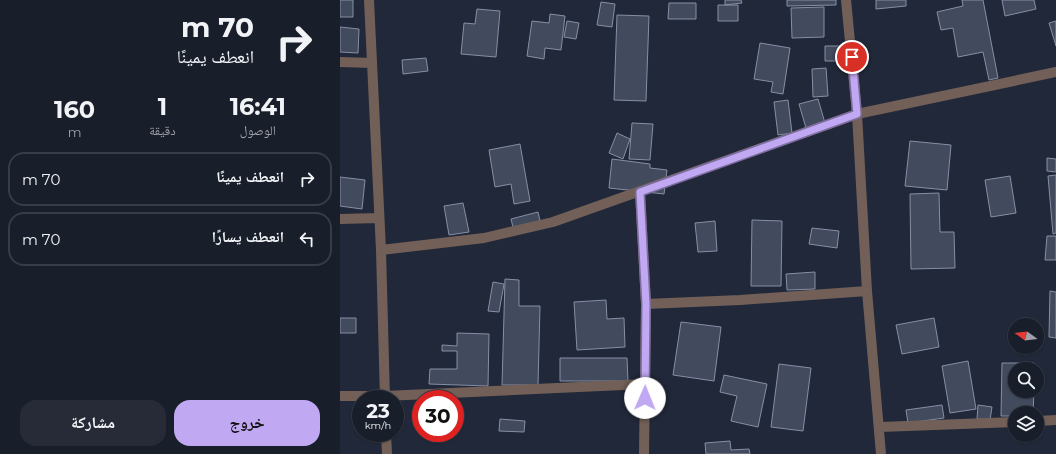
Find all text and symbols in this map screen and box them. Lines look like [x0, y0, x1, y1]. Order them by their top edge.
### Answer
text: 70 m [181, 10, 254, 44]
icon: right [268, 16, 320, 68]
pin [835, 40, 869, 74]
text: انعطف يمينًا [177, 46, 254, 68]
icon: arrive [841, 46, 863, 68]
text: 1 [158, 92, 167, 121]
text: 16:41 [230, 92, 286, 121]
text: 160 [54, 95, 95, 124]
text: دقيقة [149, 122, 176, 138]
text: الوصول [240, 122, 276, 138]
text: m [68, 124, 81, 140]
text: انعطف يمينًا [216, 167, 284, 186]
icon: right [296, 168, 318, 190]
text: 70 m [22, 170, 60, 189]
text: انعطف يسارًا [212, 227, 284, 246]
icon: left [296, 228, 318, 250]
text: 70 m [22, 230, 60, 249]
north arrow [1008, 318, 1044, 354]
map controls [1008, 318, 1044, 442]
button: search [1008, 362, 1044, 398]
position arrow [624, 377, 666, 419]
speed limit sign: 30 [412, 390, 464, 442]
text: 23 [366, 399, 390, 423]
button: مشاركة [20, 400, 166, 446]
button: خروج [174, 400, 320, 446]
button: layers [1008, 406, 1044, 442]
text: km/h [365, 419, 391, 432]

